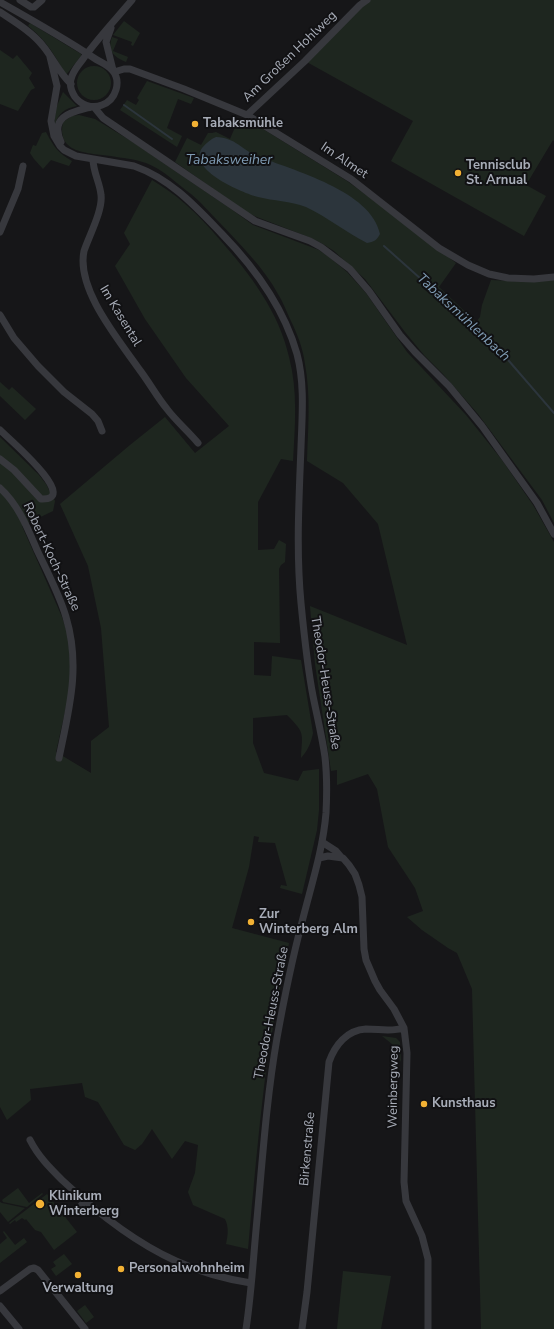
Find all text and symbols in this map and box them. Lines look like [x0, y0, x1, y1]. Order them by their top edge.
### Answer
street label: Am Großen Hohlweg [240, 8, 340, 106]
place label: Tabaksmühle [203, 116, 283, 132]
marker: Tabaksmühle [190, 119, 200, 129]
street label: Im Almet [317, 140, 371, 182]
water label: Tabaksweiher [186, 153, 272, 169]
place label: Tennisclub St. Arnual [466, 158, 531, 189]
marker: Tennisclub St. Arnual [453, 168, 463, 178]
water label: Tabaksmühlenbach [413, 271, 513, 365]
street label: Im Kasental [96, 283, 144, 349]
street label: Robert-Koch-Straße [19, 500, 83, 614]
street label: Theodor-Heuss-Straße [307, 615, 343, 751]
place label: Zur Winterberg Alm [259, 907, 358, 938]
marker: Zur Winterberg Alm [246, 917, 256, 927]
street label: Theodor-Heuss-Straße [251, 945, 293, 1081]
street label: Weinbergweg [385, 1045, 403, 1129]
place label: Kunsthaus [432, 1096, 495, 1112]
marker: Kunsthaus [419, 1099, 429, 1109]
street label: Birkenstraße [297, 1111, 319, 1187]
place label: Klinikum Winterberg [49, 1189, 119, 1220]
marker: Klinikum Winterberg [34, 1198, 46, 1210]
place label: Personalwohnheim [129, 1261, 245, 1277]
marker: Personalwohnheim [116, 1264, 126, 1274]
marker: Verwaltung [73, 1270, 83, 1280]
place label: Verwaltung [42, 1281, 114, 1297]

